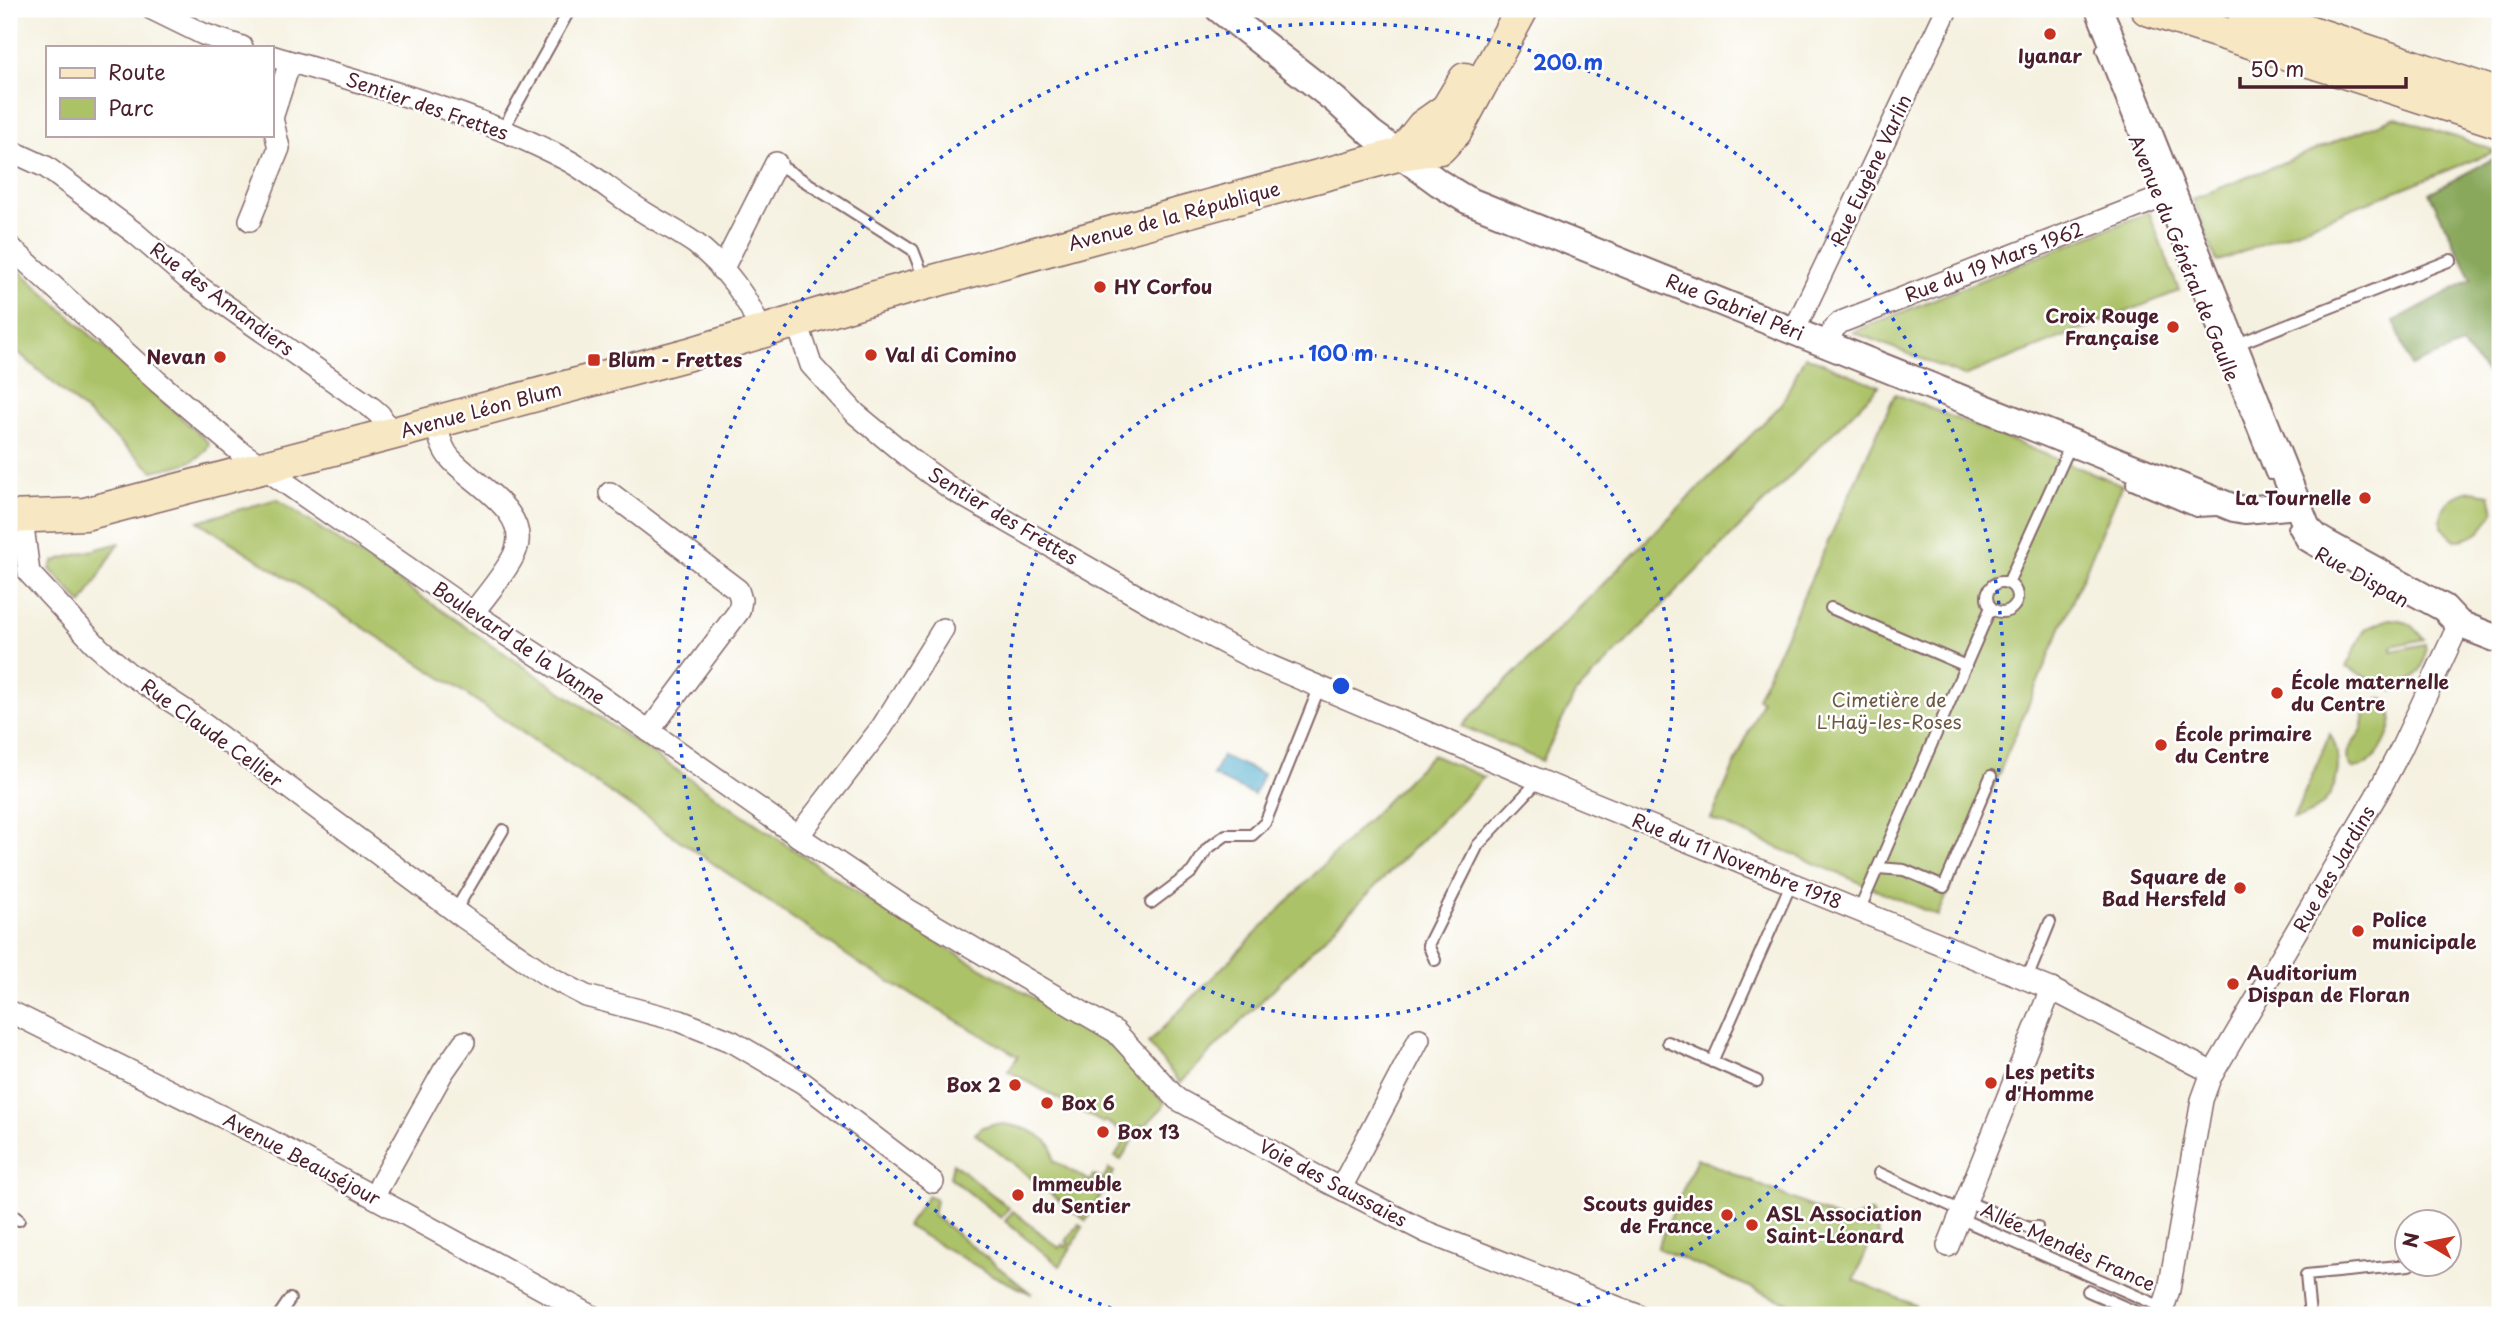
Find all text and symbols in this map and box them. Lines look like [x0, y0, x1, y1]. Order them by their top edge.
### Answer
marker: Iyanar [2042, 26, 2058, 42]
place label: Iyanar [2018, 41, 2082, 69]
text: 200 m [1533, 45, 1603, 77]
legend [46, 46, 273, 136]
scale bar [2240, 46, 2406, 90]
text: 50 m [2250, 52, 2304, 84]
text: Route [108, 55, 166, 87]
street label: Sentier des Frettes [342, 64, 512, 146]
street label: Rue Eugène Varlin [1823, 89, 1917, 250]
text: Parc [108, 91, 154, 123]
street label: Avenue du Général de Gaulle [2123, 130, 2247, 385]
street label: Avenue de la République [1065, 173, 1283, 257]
street label: Rue du 19 Mars 1962 [1900, 214, 2087, 308]
street label: Rue des Amandiers [145, 235, 300, 362]
street label: Rue Gabriel Péri [1662, 266, 1809, 347]
place label: HY Corfou [1114, 272, 1213, 300]
marker: HY Corfou [1092, 279, 1108, 295]
place label: Croix Rouge Française [2045, 301, 2159, 351]
marker: Croix Rouge Française [2165, 319, 2181, 335]
text: 100 m [1308, 336, 1374, 368]
place label: Val di Comino [885, 340, 1016, 368]
place label: Nevan [147, 342, 206, 370]
place label: Blum - Frettes [608, 345, 742, 373]
marker: Val di Comino [863, 347, 879, 363]
marker: Nevan [212, 349, 228, 365]
marker: Blum - Frettes [586, 352, 602, 368]
street label: Avenue Léon Blum [397, 374, 564, 444]
street label: Sentier des Frettes [924, 459, 1084, 571]
place label: La Tournelle [2235, 483, 2351, 511]
marker: La Tournelle [2357, 490, 2373, 506]
street label: Rue Dispan [2310, 539, 2415, 614]
street label: Boulevard de la Vanne [428, 574, 612, 711]
place label: École maternelle du Centre [2291, 667, 2449, 717]
street label: Rue Claude Cellier [136, 671, 289, 793]
centre of rings [1329, 674, 1353, 698]
park label: Cimetière de L'Haÿ-les-Roses [1817, 685, 1962, 735]
marker: École maternelle du Centre [2269, 685, 2285, 701]
place label: École primaire du Centre [2175, 719, 2312, 769]
marker: École primaire du Centre [2153, 737, 2169, 753]
street label: Rue des Jardins [2285, 800, 2381, 937]
street label: Rue du 11 Novembre 1918 [1628, 805, 1846, 915]
place label: Square de Bad Hersfeld [2101, 862, 2226, 912]
marker: Square de Bad Hersfeld [2232, 880, 2248, 896]
place label: Police municipale [2372, 905, 2477, 955]
marker: Police municipale [2350, 923, 2366, 939]
place label: Auditorium Dispan de Floran [2247, 958, 2410, 1008]
marker: Auditorium Dispan de Floran [2225, 976, 2241, 992]
place label: Les petits d'Homme [2005, 1057, 2095, 1107]
place label: Box 2 [946, 1070, 1001, 1098]
marker: Les petits d'Homme [1983, 1075, 1999, 1091]
marker: Box 2 [1007, 1077, 1023, 1093]
place label: Box 6 [1061, 1088, 1115, 1116]
marker: Box 6 [1039, 1095, 1055, 1111]
street label: Avenue Beauséjour [219, 1105, 386, 1211]
place label: Box 13 [1117, 1117, 1180, 1145]
marker: Box 13 [1095, 1124, 1111, 1140]
street label: Voie des Saussaies [1255, 1131, 1412, 1233]
place label: Immeuble du Sentier [1032, 1169, 1131, 1219]
marker: Immeuble du Sentier [1010, 1187, 1026, 1203]
place label: Scouts guides de France [1583, 1189, 1713, 1239]
street label: Allée Mendès France [1977, 1195, 2160, 1297]
place label: ASL Association Saint-Léonard [1765, 1199, 1922, 1249]
marker: Scouts guides de France [1719, 1207, 1735, 1223]
north arrow [2394, 1208, 2464, 1278]
marker: ASL Association Saint-Léonard [1744, 1217, 1760, 1233]
text: N [2395, 1230, 2425, 1250]

